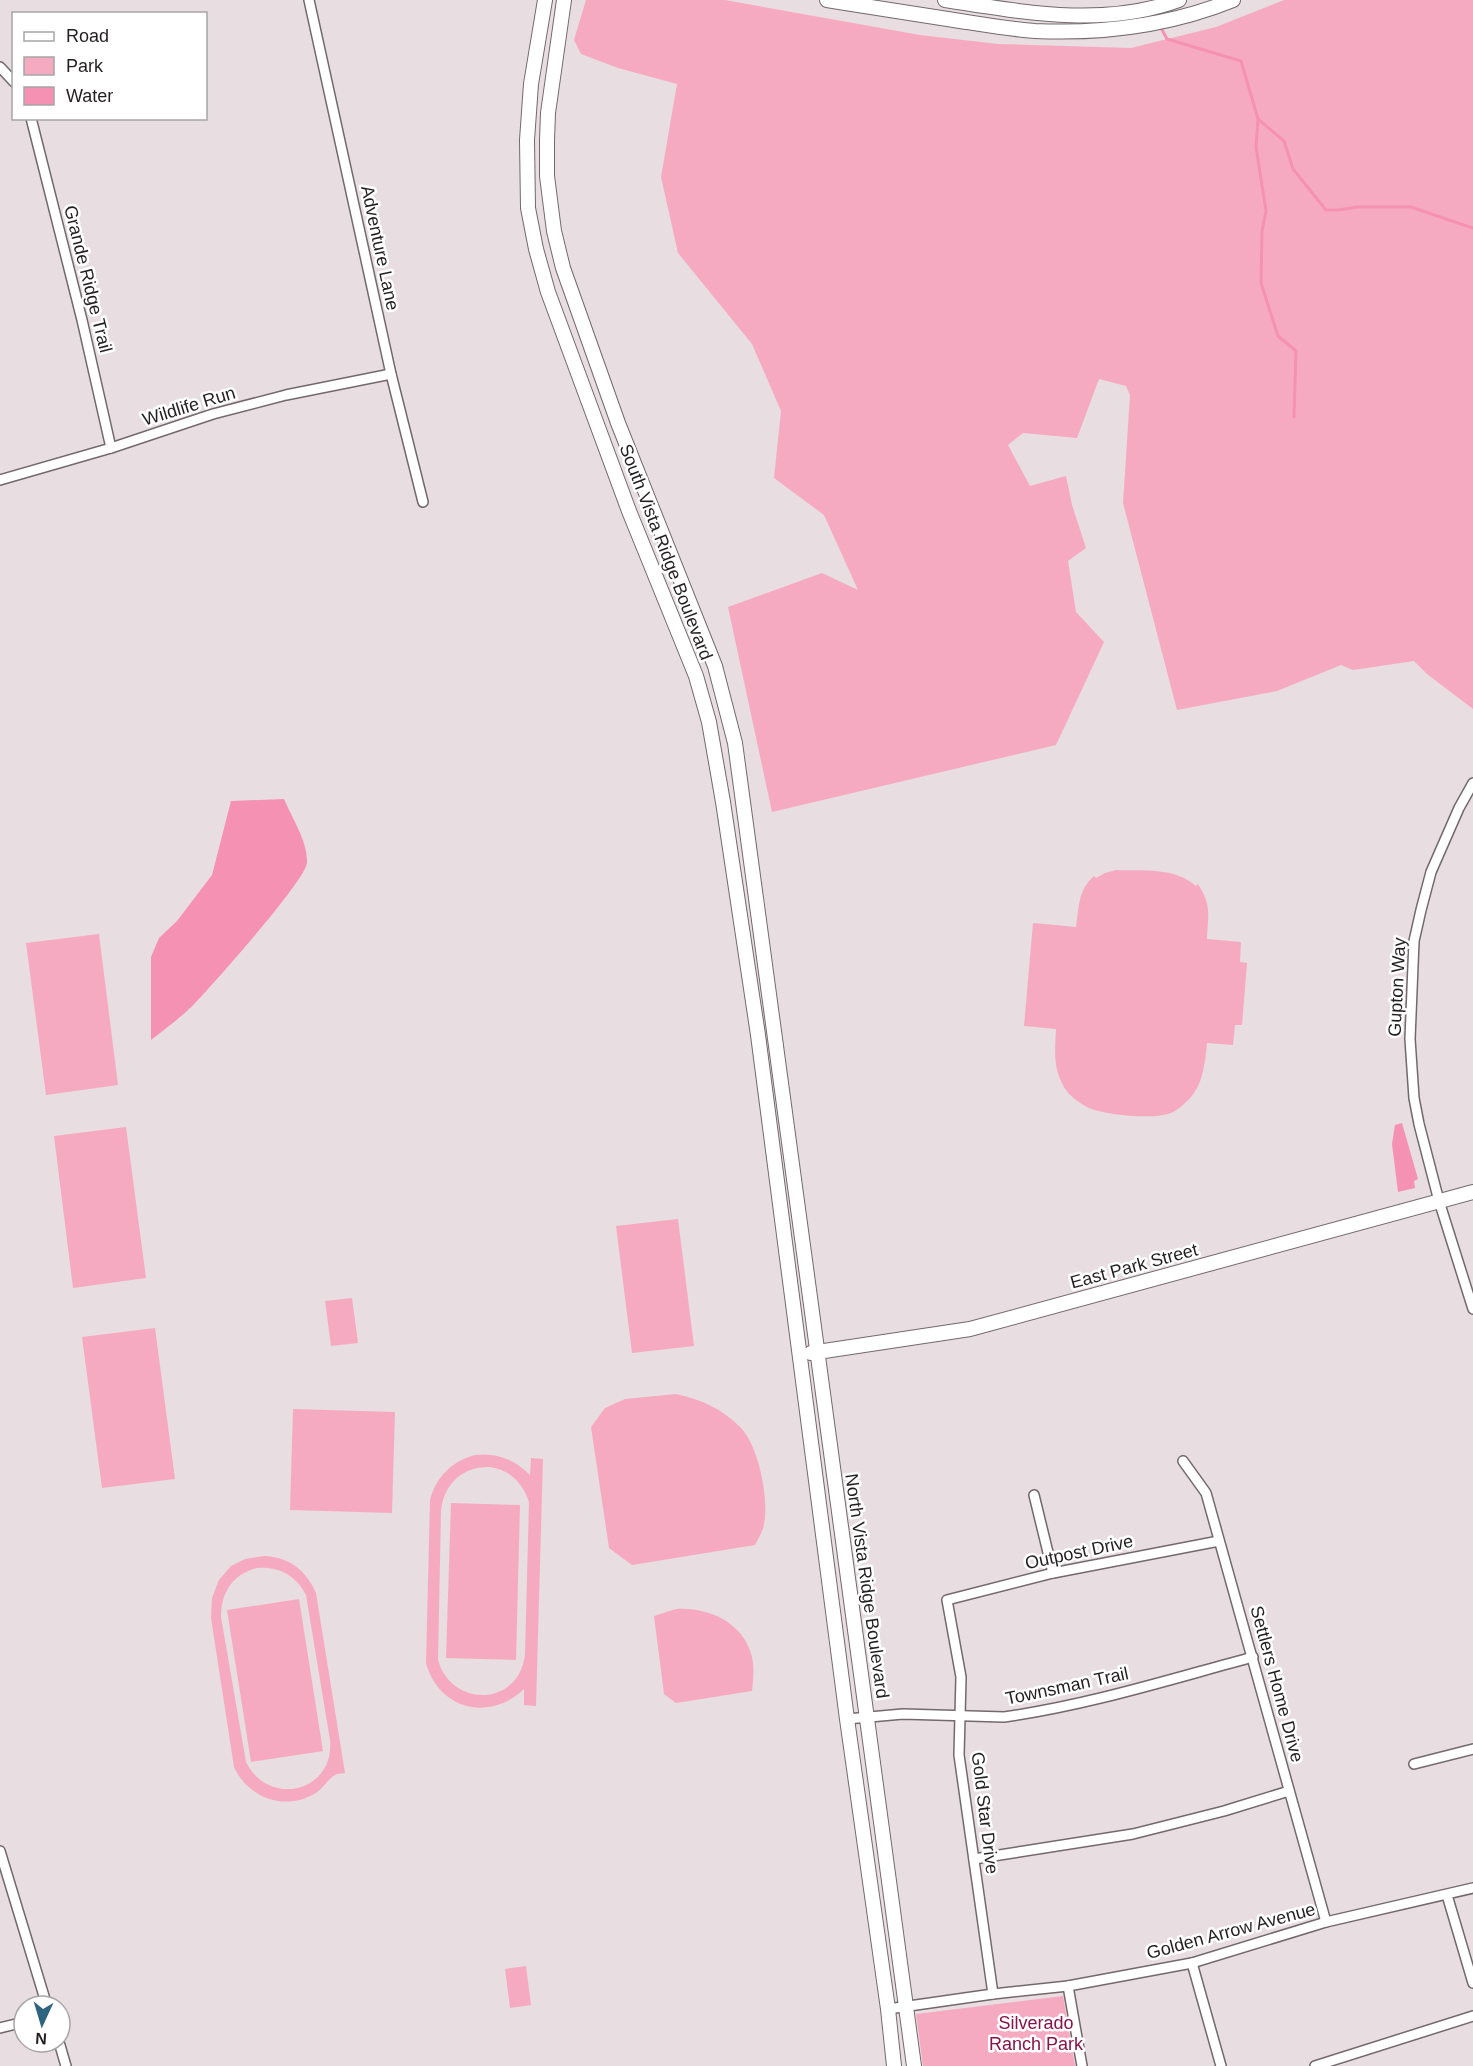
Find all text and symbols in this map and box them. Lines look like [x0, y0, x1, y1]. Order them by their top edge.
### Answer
legend [12, 12, 207, 120]
text: Road [66, 26, 109, 46]
text: Park [66, 56, 104, 76]
text: Water [66, 86, 113, 106]
street label: Adventure Lane [357, 184, 403, 312]
street label: Grande Ridge Trail [60, 203, 116, 355]
street label: Wildlife Run [140, 382, 238, 430]
street label: South Vista Ridge Boulevard [615, 441, 717, 663]
street label: Gupton Way [1384, 937, 1410, 1037]
street label: East Park Street [1068, 1239, 1200, 1293]
street label: North Vista Ridge Boulevard [841, 1472, 893, 1700]
street label: Outpost Drive [1023, 1531, 1135, 1573]
street label: Settlers Home Drive [1246, 1604, 1308, 1764]
street label: Townsman Trail [1004, 1663, 1130, 1709]
street label: Gold Star Drive [968, 1751, 1002, 1875]
street label: Golden Arrow Avenue [1144, 1899, 1318, 1963]
north arrow [12, 1994, 72, 2054]
park label: Silverado Ranch Park [989, 2013, 1084, 2054]
text: N [35, 2030, 47, 2047]

